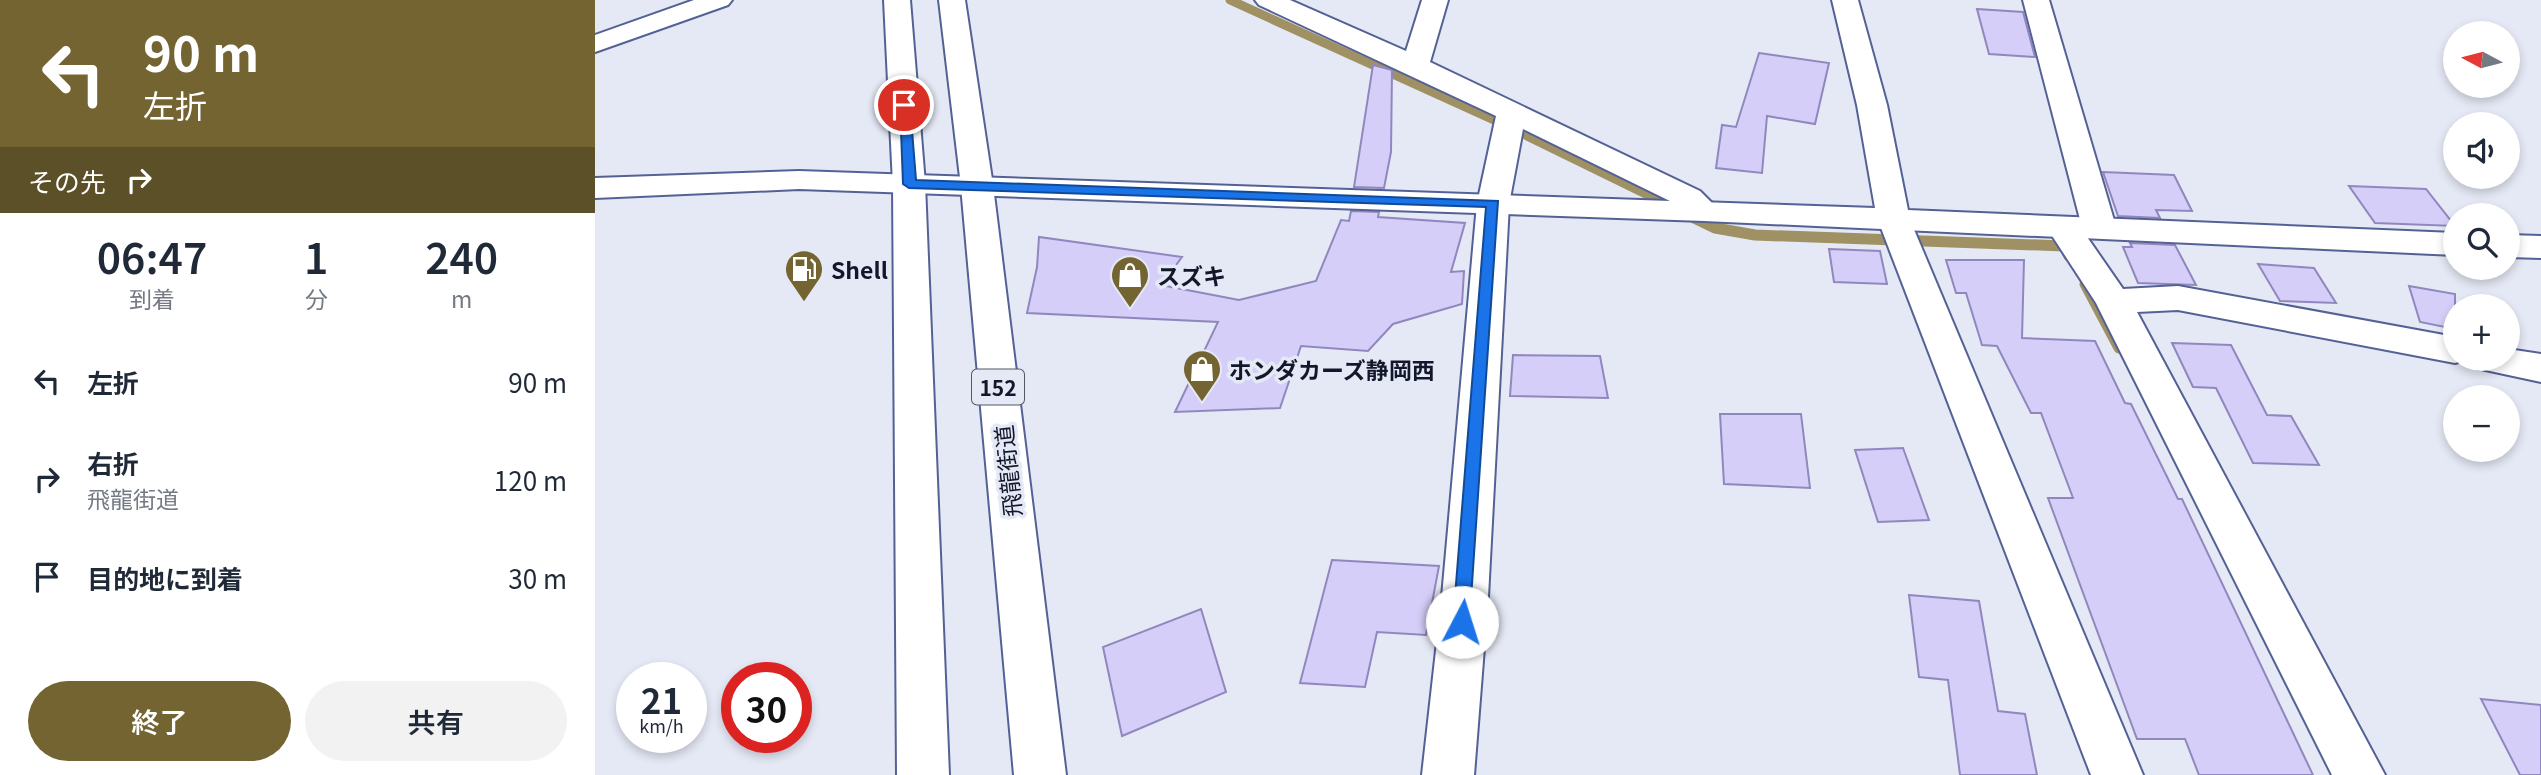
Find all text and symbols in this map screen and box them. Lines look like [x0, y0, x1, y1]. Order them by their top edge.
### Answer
text: 90 m [143, 15, 259, 86]
north arrow [2443, 21, 2520, 98]
map controls [2443, 21, 2520, 462]
icon: left [28, 28, 119, 119]
pin [874, 75, 934, 135]
text: 左折 [143, 81, 207, 127]
icon: arrive [885, 86, 923, 124]
button: sound [2443, 112, 2520, 189]
icon: right [120, 161, 158, 199]
text: その先 [28, 162, 106, 199]
button: search [2443, 203, 2520, 280]
text: 06:47 [97, 225, 207, 286]
text: 1 [304, 225, 328, 286]
text: 240 [425, 225, 498, 286]
fuel station icon: Shell [783, 248, 825, 303]
place label: Shell [831, 252, 888, 286]
shop icon: スズキ [1109, 254, 1151, 309]
place label: スズキ [1157, 258, 1226, 292]
text: 到着 [129, 281, 175, 315]
text: 分 [305, 281, 328, 315]
text: m [451, 281, 472, 315]
button: + [2443, 294, 2520, 371]
shop icon: ホンダカーズ静岡西 [1181, 348, 1223, 403]
place label: ホンダカーズ静岡西 [1229, 352, 1435, 386]
icon: left [28, 362, 66, 400]
text: 左折 [87, 363, 139, 400]
text: 90 m [508, 363, 567, 400]
road number: 152 [972, 370, 1024, 404]
button: − [2443, 385, 2520, 462]
street label: 飛龍街道 [985, 423, 1029, 519]
text: 右折 [87, 444, 139, 481]
icon: right [28, 460, 66, 498]
text: 120 m [494, 461, 567, 498]
text: 飛龍街道 [87, 481, 179, 515]
icon: arrive [28, 558, 66, 596]
text: 目的地に到着 [87, 559, 243, 596]
text: 30 m [508, 559, 567, 596]
position arrow [1425, 585, 1499, 659]
speed limit sign: 30 [721, 662, 812, 753]
text: 21 [641, 673, 682, 724]
button: 終了 [28, 681, 291, 761]
button: 共有 [305, 681, 567, 761]
text: km/h [639, 712, 684, 738]

